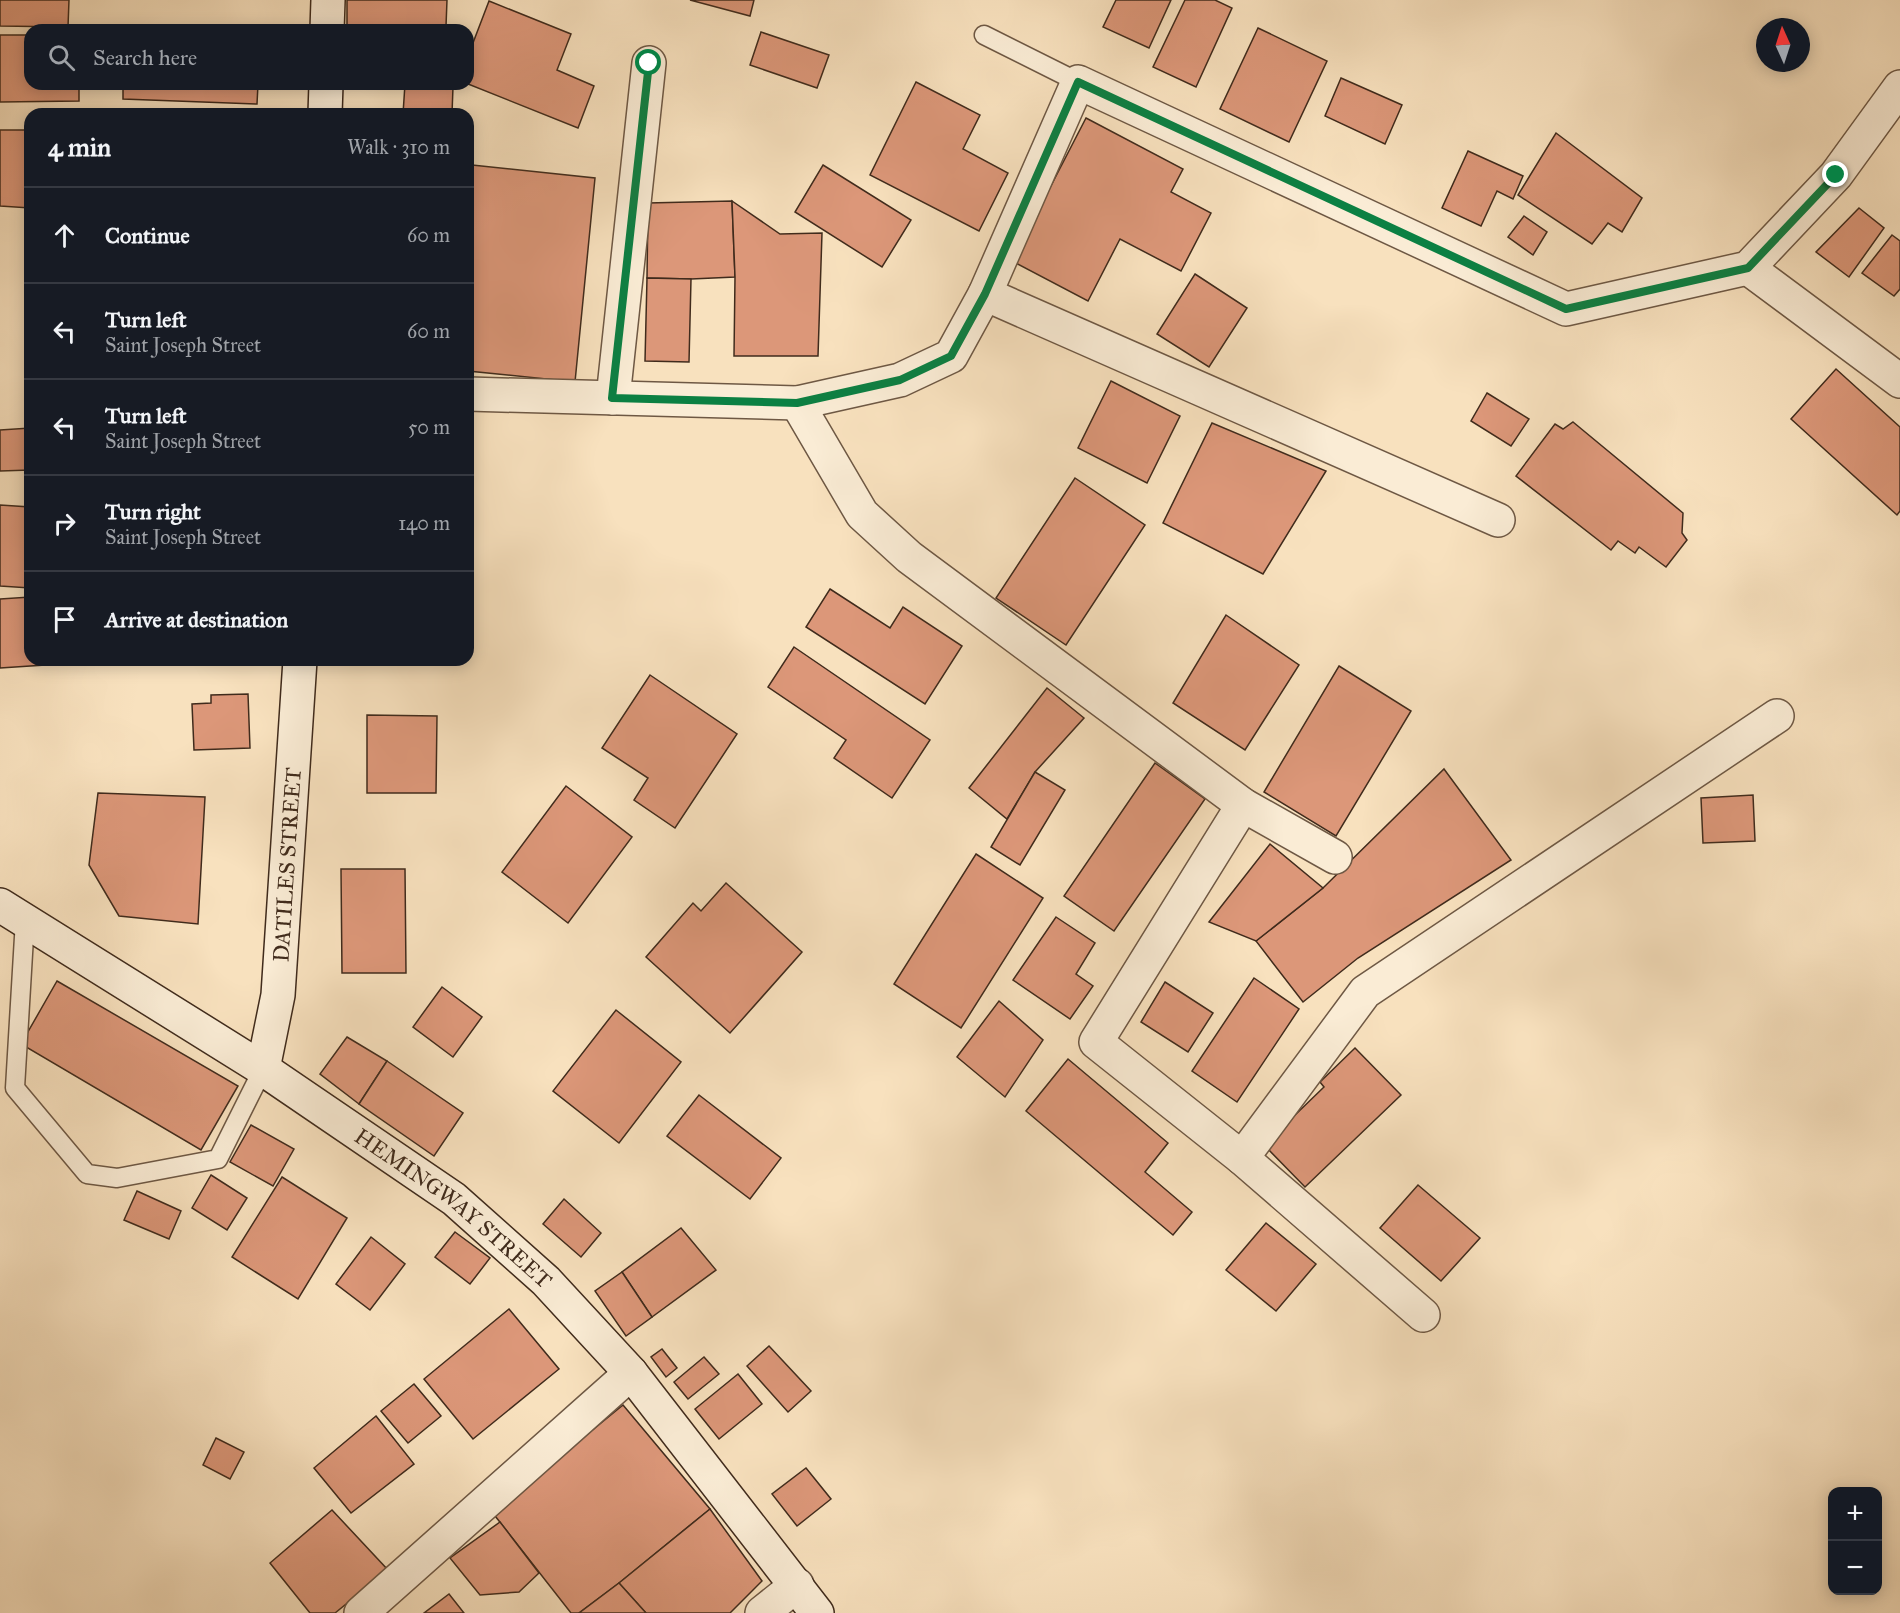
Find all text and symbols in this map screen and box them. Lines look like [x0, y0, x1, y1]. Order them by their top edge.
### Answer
north arrow [1756, 18, 1810, 72]
search box [24, 24, 474, 90]
icon: search [45, 41, 78, 74]
text: Search here [93, 44, 197, 71]
route start [635, 49, 661, 75]
text: 4 min [48, 131, 111, 163]
text: Walk · 310 m [347, 135, 450, 159]
route end [1822, 161, 1848, 187]
icon: ahead [48, 219, 81, 252]
text: Continue [105, 222, 190, 249]
text: 60 m [407, 223, 450, 247]
text: Turn left [105, 306, 187, 333]
icon: left [48, 315, 81, 348]
text: 60 m [407, 319, 450, 343]
text: Saint Joseph Street [105, 333, 261, 357]
text: Turn left [105, 402, 187, 429]
icon: left [48, 411, 81, 444]
text: 50 m [408, 415, 450, 439]
text: Saint Joseph Street [105, 429, 261, 453]
text: Turn right [105, 498, 201, 525]
icon: right [48, 507, 81, 540]
text: 140 m [398, 511, 450, 535]
text: Saint Joseph Street [105, 525, 261, 549]
icon: arrive [48, 603, 81, 636]
text: Arrive at destination [105, 606, 288, 633]
street label: DATILES STREET [267, 767, 307, 963]
street label: HEMINGWAY STREET [349, 1122, 558, 1294]
map controls [1828, 1487, 1882, 1595]
button: + [1828, 1487, 1882, 1541]
button: − [1828, 1541, 1882, 1595]

